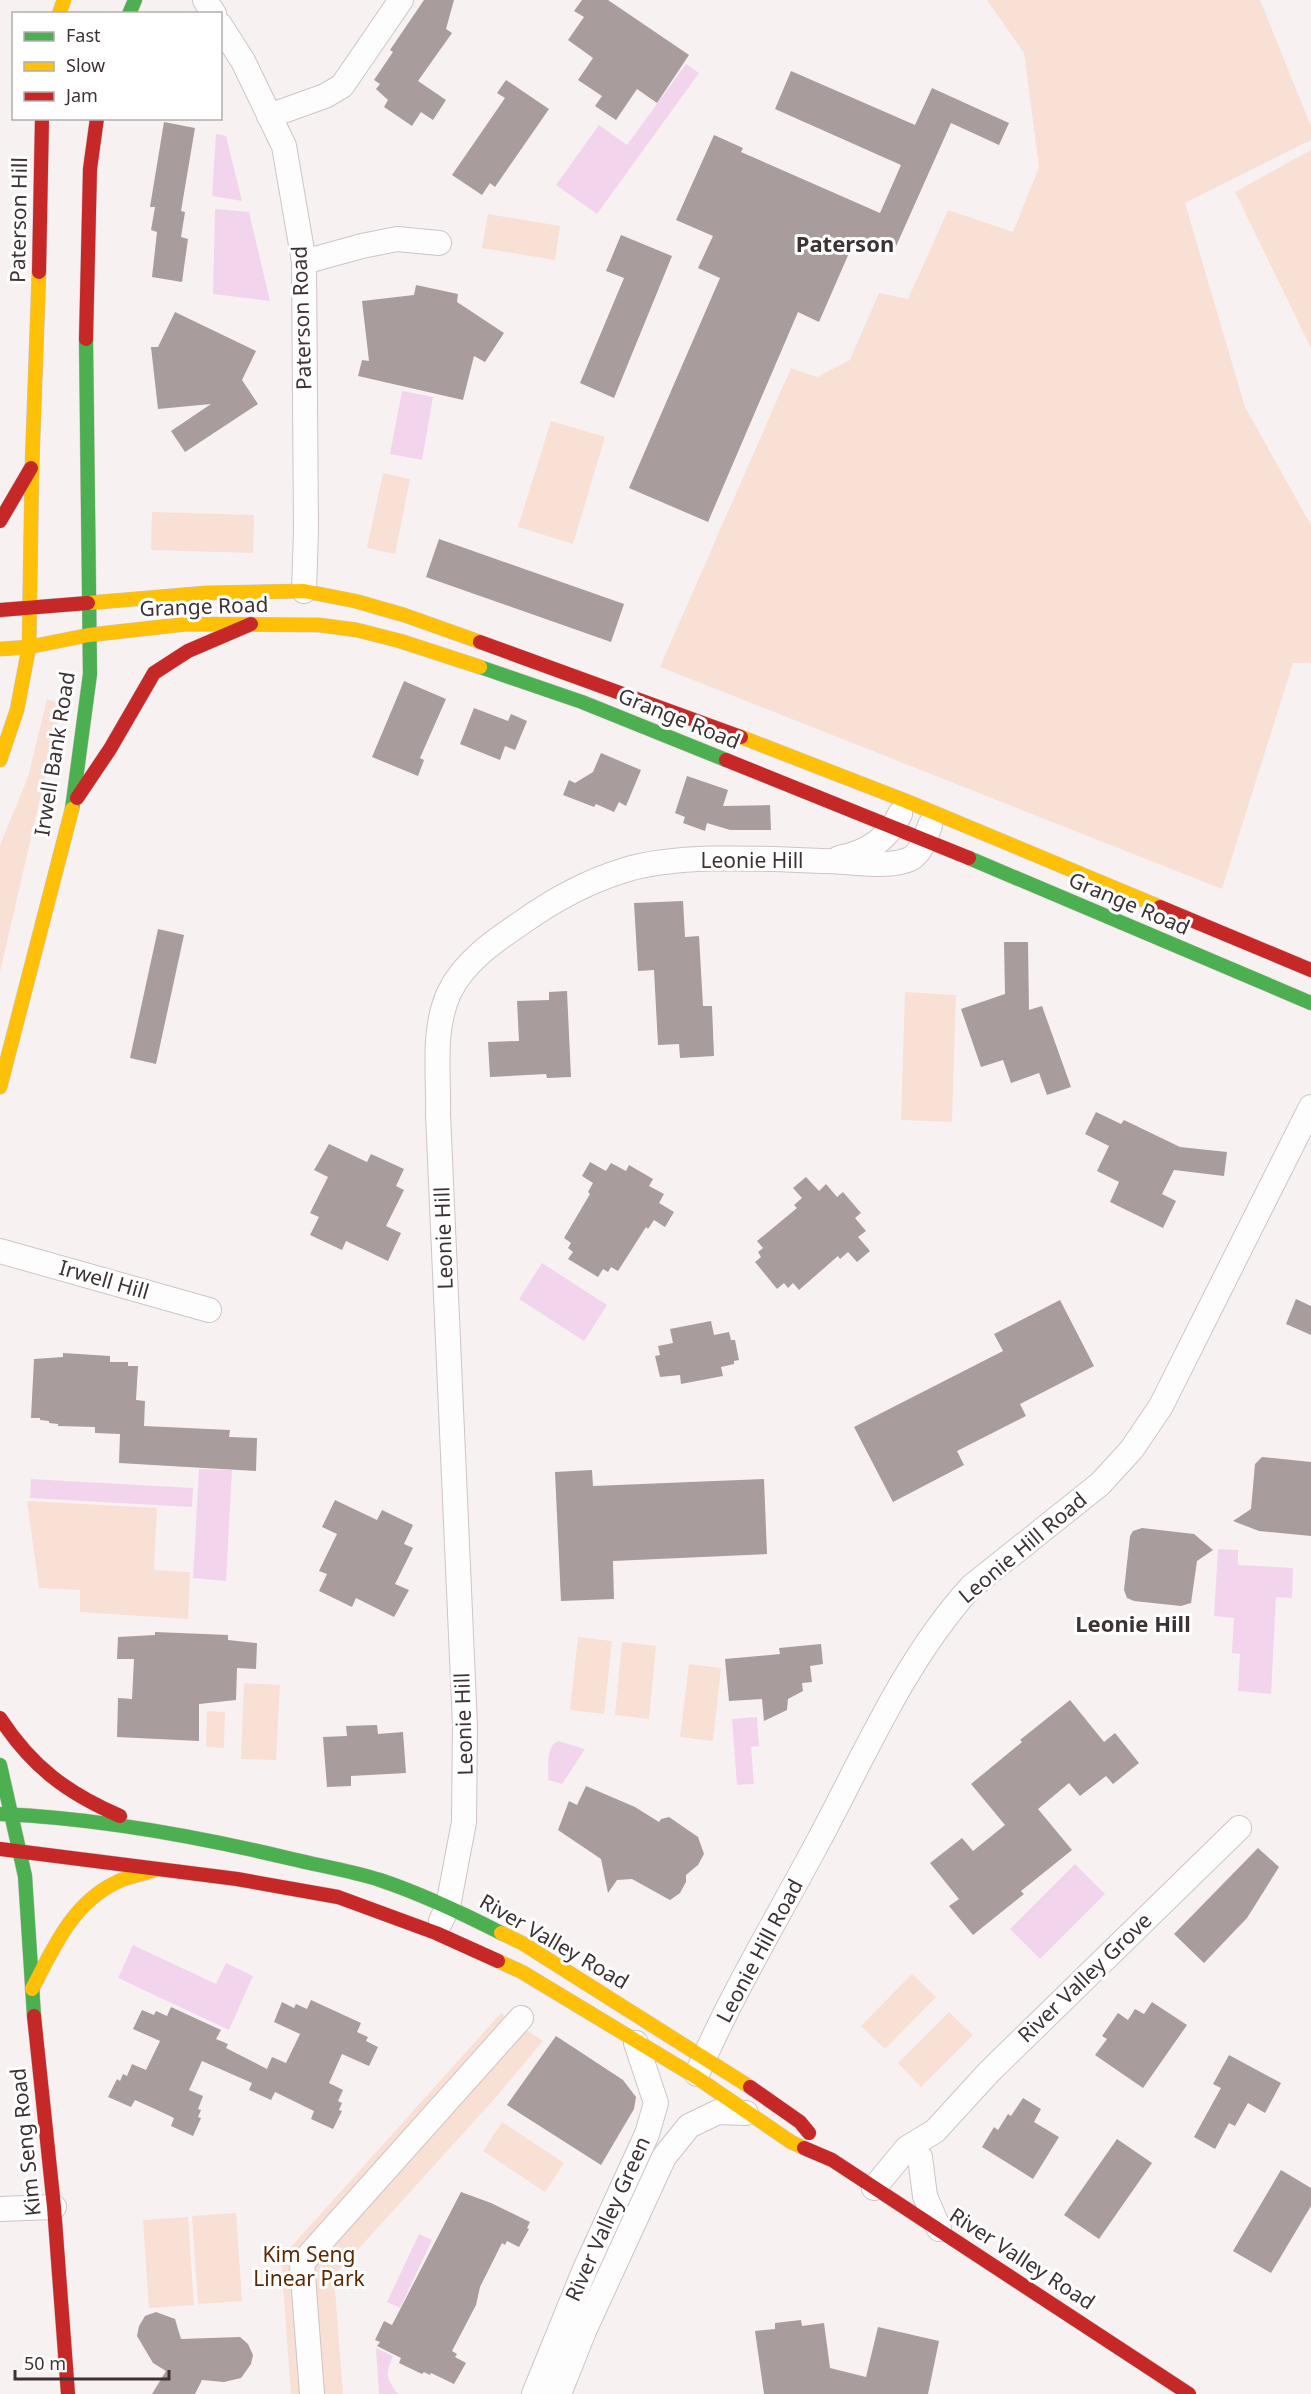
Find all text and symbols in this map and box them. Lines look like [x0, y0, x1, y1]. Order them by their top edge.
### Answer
legend [12, 12, 222, 120]
text: Fast [66, 23, 101, 47]
text: Slow [66, 53, 105, 77]
text: Jam [64, 83, 98, 107]
street label: Paterson Hill [3, 157, 33, 283]
district label: Paterson [796, 228, 894, 258]
street label: Paterson Road [284, 245, 318, 391]
street label: Grange Road [139, 590, 269, 622]
street label: Irwell Bank Road [27, 670, 81, 838]
street label: Grange Road [614, 681, 744, 755]
street label: Leonie Hill [700, 846, 804, 874]
street label: Grange Road [1065, 865, 1194, 941]
street label: Leonie Hill [427, 1186, 459, 1290]
street label: Irwell Hill [56, 1253, 152, 1305]
street label: Leonie Hill Road [952, 1485, 1092, 1609]
district label: Leonie Hill [1075, 1608, 1191, 1638]
street label: Leonie Hill [447, 1672, 479, 1776]
street label: Leonie Hill Road [709, 1874, 809, 2027]
street label: River Valley Road [475, 1887, 634, 1995]
street label: River Valley Grove [1011, 1906, 1157, 2048]
street label: Kim Seng Road [3, 2067, 47, 2218]
street label: River Valley Green [558, 2132, 656, 2305]
street label: River Valley Road [944, 2201, 1101, 2316]
park label: Kim Seng Linear Park [253, 2240, 366, 2292]
scale bar [15, 2343, 170, 2381]
text: 50 m [24, 2351, 66, 2375]

